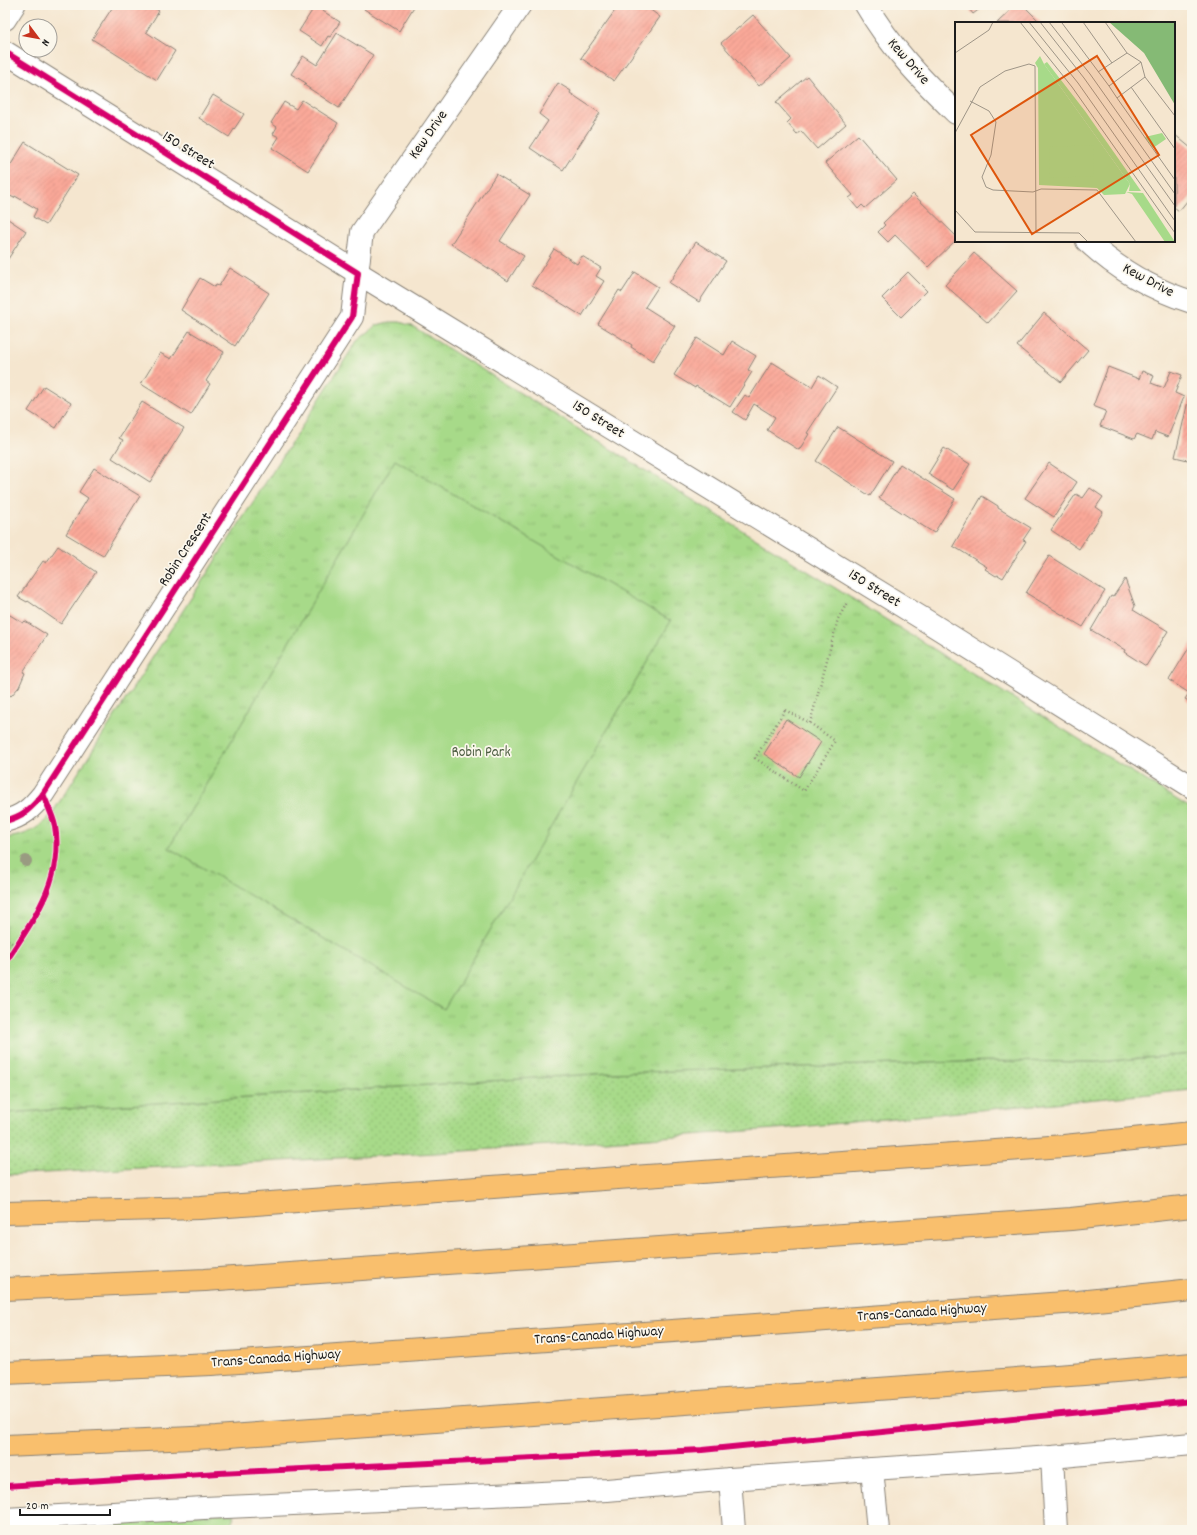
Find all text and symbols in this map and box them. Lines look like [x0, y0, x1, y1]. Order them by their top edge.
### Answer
north arrow [18, 18, 58, 58]
inset map [955, 22, 1175, 242]
street label: Kew Drive [881, 34, 935, 90]
text: N [36, 36, 53, 49]
street label: Kew Drive [404, 106, 454, 164]
street label: 150 Street [157, 126, 219, 176]
street label: Kew Drive [1118, 258, 1178, 304]
street label: 150 Street [567, 395, 629, 445]
street label: Robin Crescent [154, 508, 219, 591]
street label: 150 Street [843, 564, 905, 614]
park label: Robin Park [451, 742, 511, 764]
street label: Trans-Canada Highway [857, 1297, 988, 1328]
street label: Trans-Canada Highway [534, 1320, 665, 1351]
street label: Trans-Canada Highway [211, 1343, 342, 1374]
scale bar [20, 1491, 110, 1517]
text: 20 m [26, 1498, 49, 1515]

